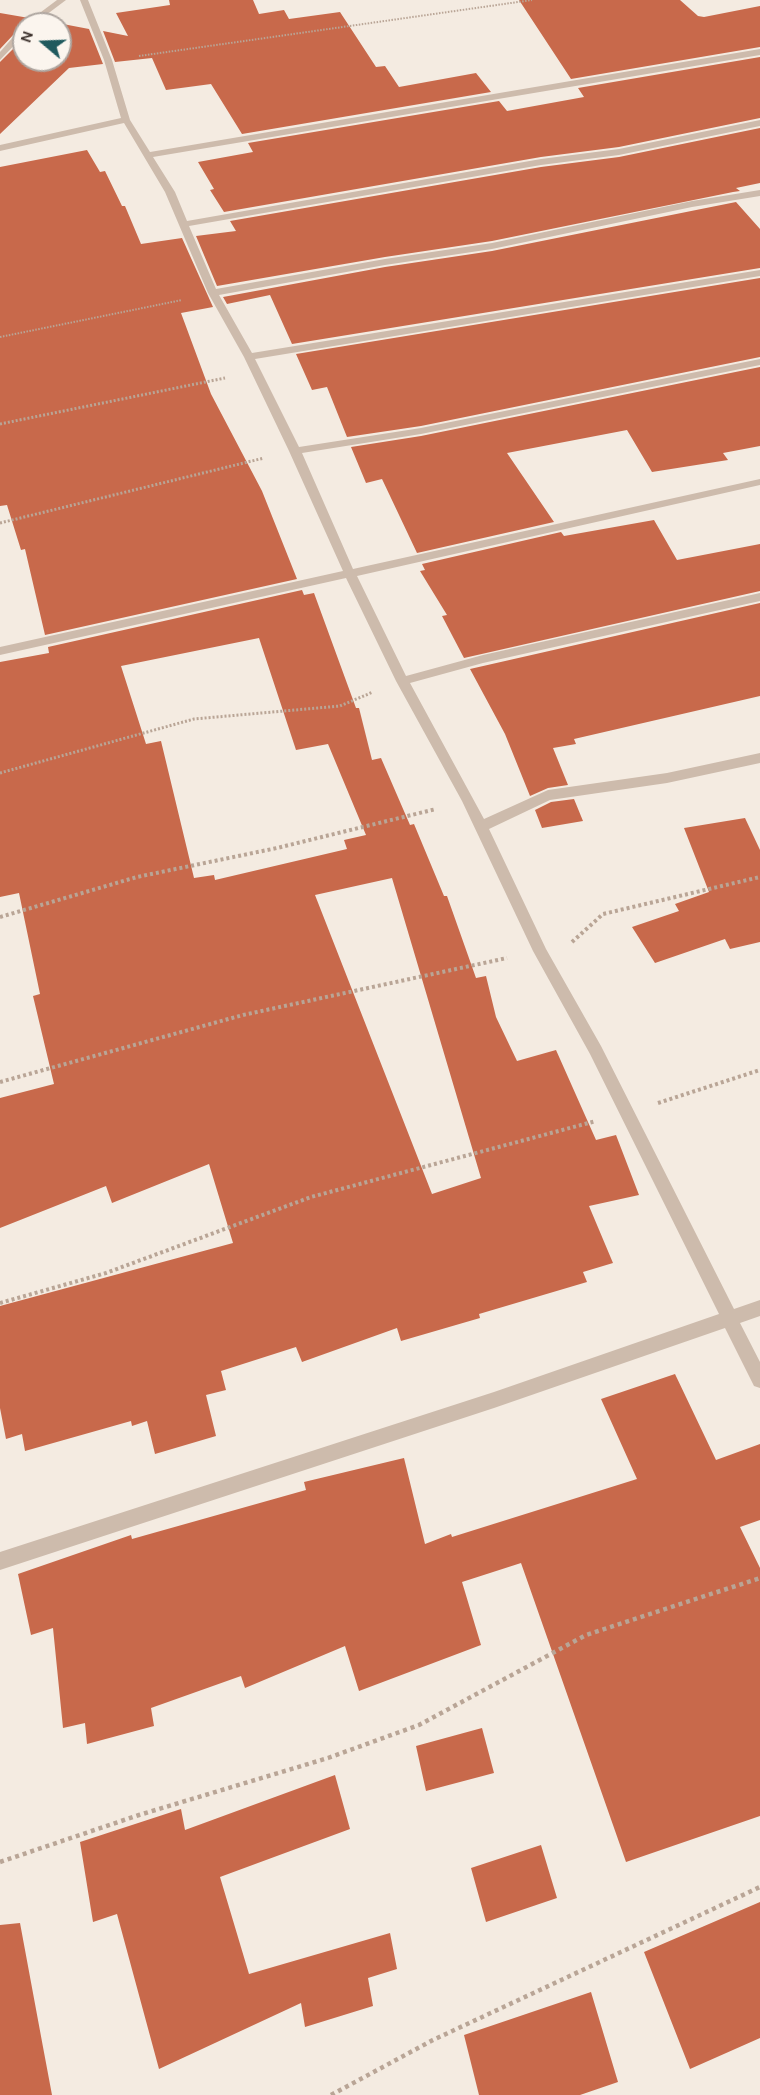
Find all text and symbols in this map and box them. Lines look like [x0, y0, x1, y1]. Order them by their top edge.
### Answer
north arrow [12, 12, 72, 72]
text: N [16, 28, 37, 45]

